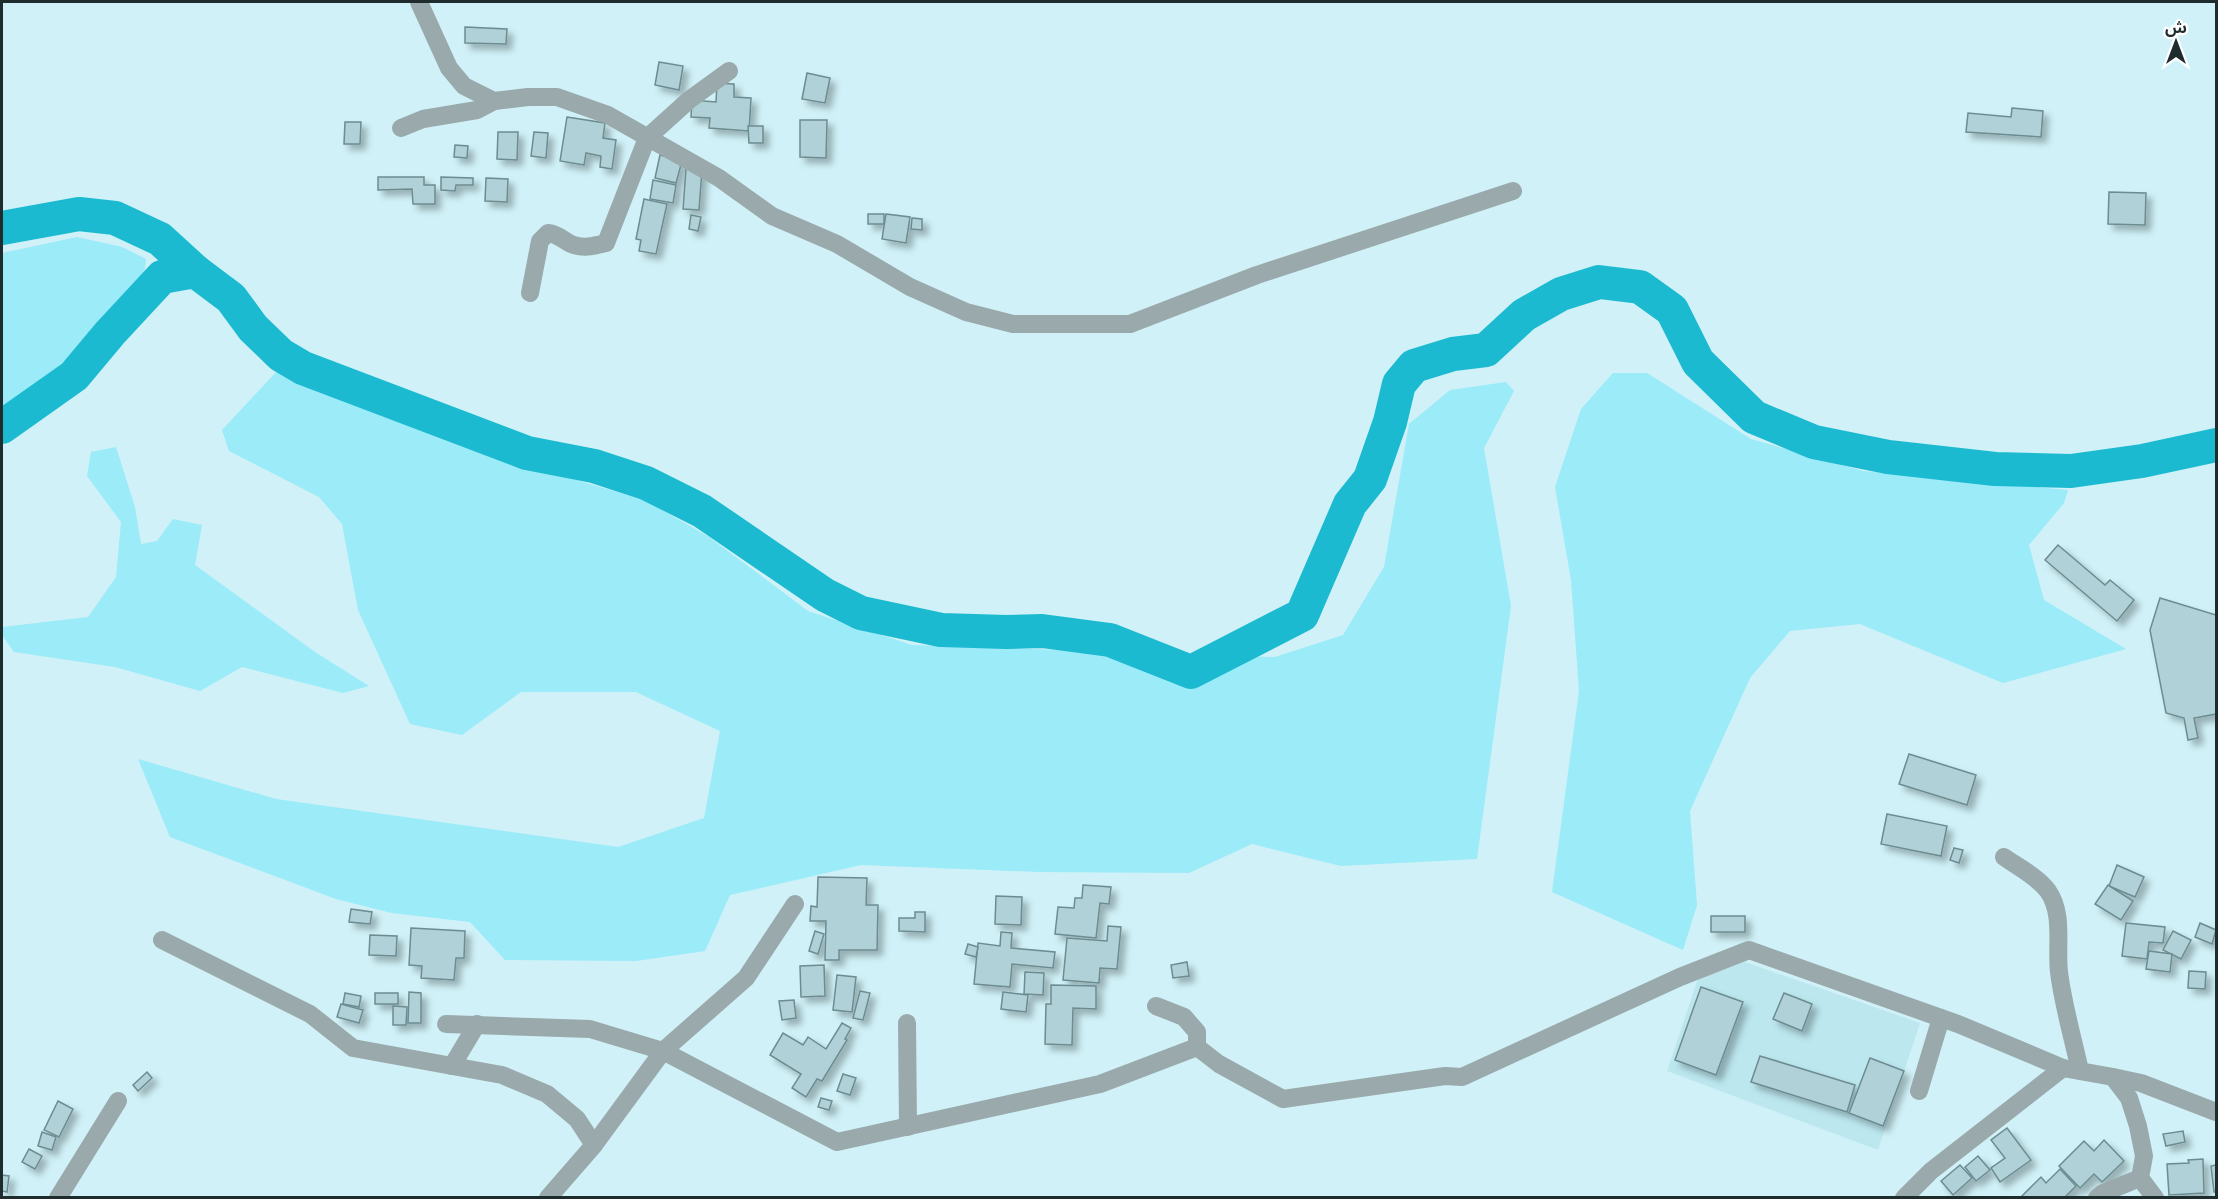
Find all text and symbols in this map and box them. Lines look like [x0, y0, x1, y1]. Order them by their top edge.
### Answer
north arrow [2146, 12, 2206, 72]
text: ش [2165, 18, 2187, 38]

